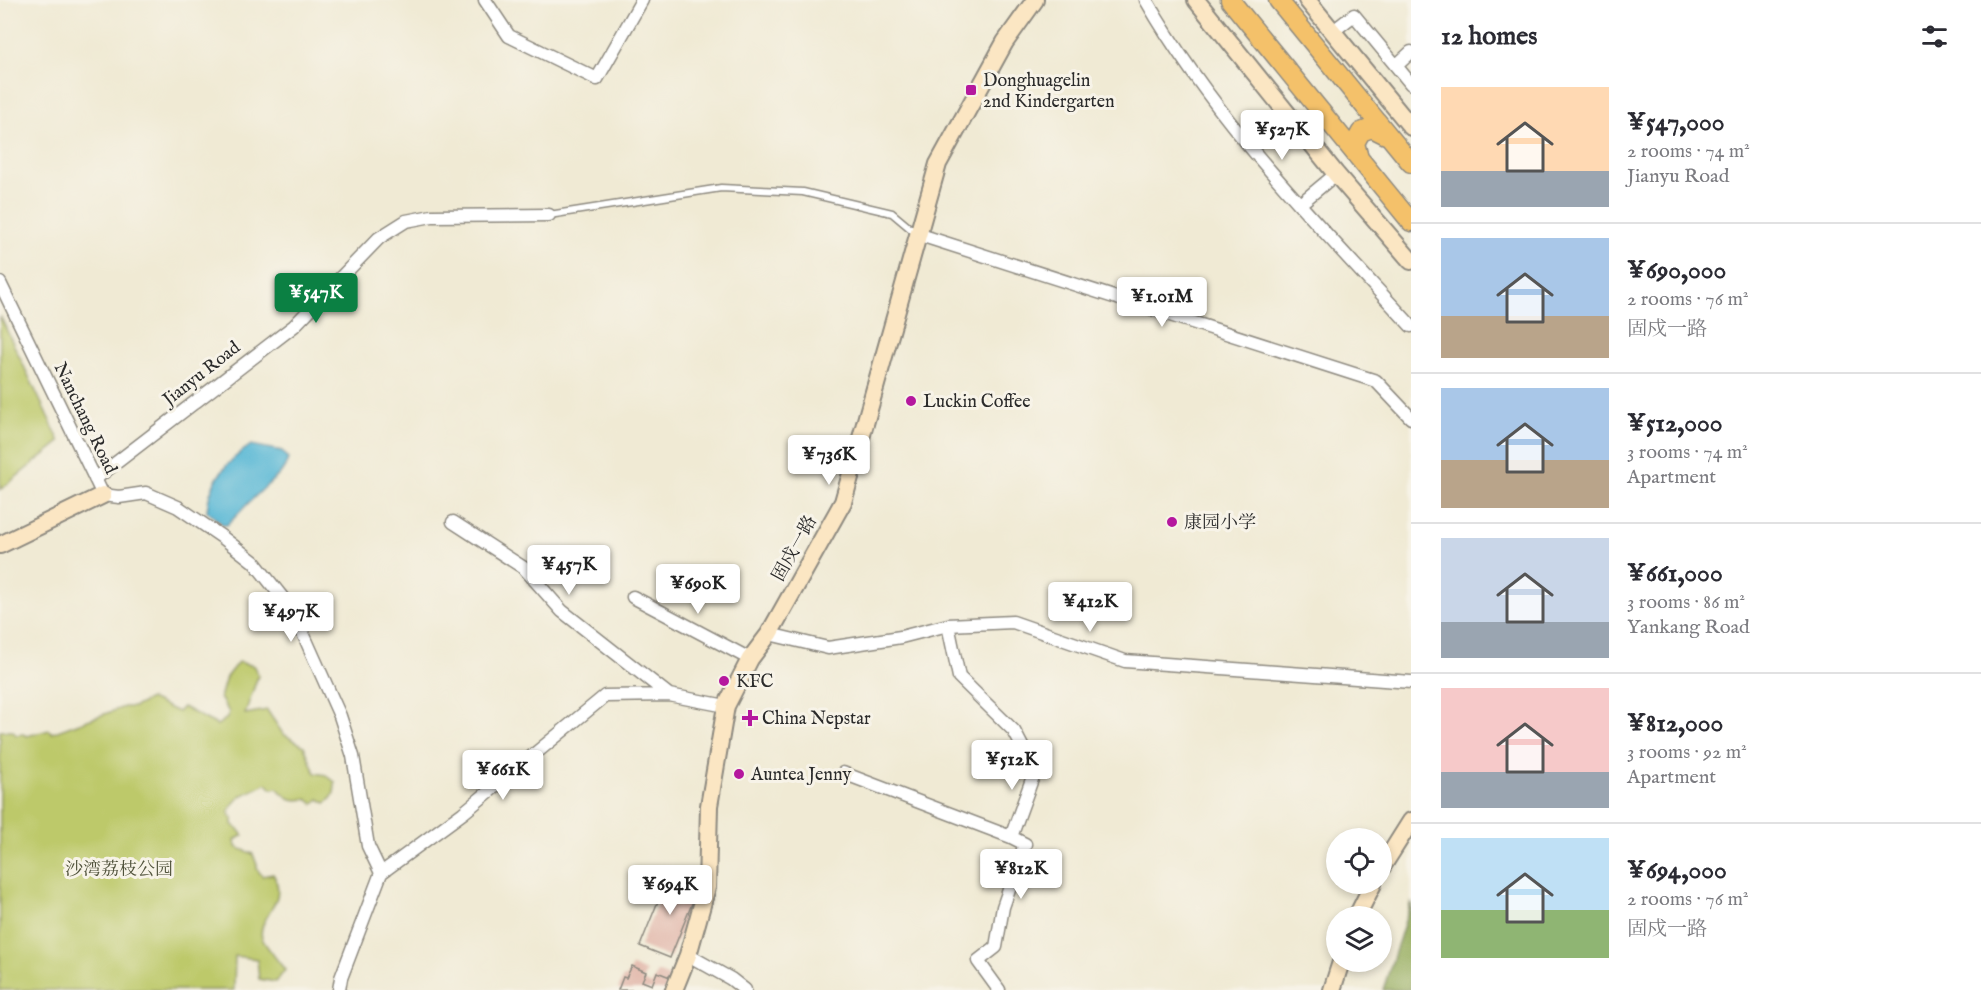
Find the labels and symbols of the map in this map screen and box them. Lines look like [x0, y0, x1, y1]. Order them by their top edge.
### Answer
place label: Donghuagelin 2nd Kindergarten [983, 70, 1115, 114]
marker: Donghuagelin 2nd Kindergarten [964, 83, 978, 97]
pin: ¥527K [1240, 110, 1324, 161]
pin: ¥547K [274, 273, 358, 324]
pin: ¥1.01M [1113, 277, 1211, 328]
street label: Jianyu Road [157, 337, 246, 413]
street label: Nanchang Road [48, 359, 122, 479]
place label: Luckin Coffee [923, 391, 1031, 414]
marker: Luckin Coffee [904, 394, 918, 408]
pin: ¥736K [787, 435, 871, 486]
street label: 固戍一路 [768, 512, 823, 586]
place label: 康园小学 [1184, 512, 1256, 535]
marker: 康园小学 [1165, 515, 1179, 529]
pin: ¥457K [527, 545, 611, 596]
pin: ¥690K [656, 564, 740, 615]
pin: ¥412K [1048, 582, 1132, 633]
pin: ¥497K [249, 592, 333, 643]
place label: KFC [736, 671, 773, 694]
marker: KFC [717, 674, 731, 688]
place label: China Nepstar [762, 708, 871, 731]
marker: China Nepstar [743, 711, 757, 725]
pin: ¥512K [970, 740, 1054, 791]
pin: ¥661K [461, 750, 545, 801]
place label: Auntea Jenny [750, 764, 851, 787]
marker: Auntea Jenny [732, 767, 746, 781]
pin: ¥812K [979, 849, 1063, 900]
park label: 沙湾荔枝公园 [65, 859, 173, 882]
pin: ¥694K [628, 865, 712, 916]

